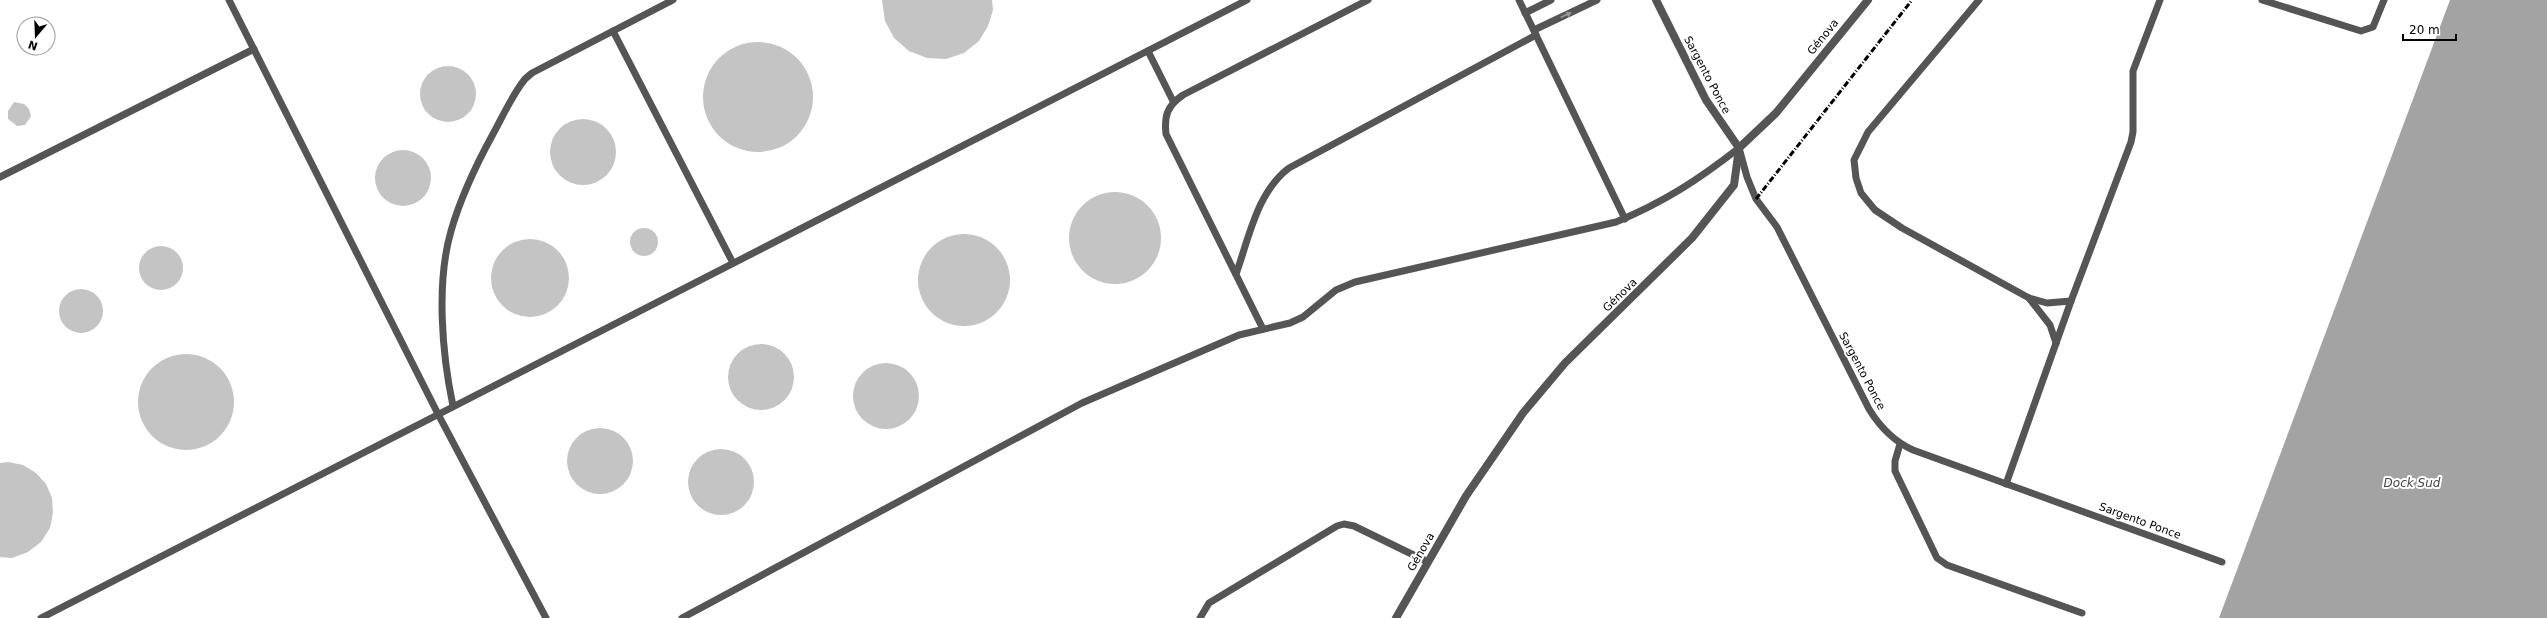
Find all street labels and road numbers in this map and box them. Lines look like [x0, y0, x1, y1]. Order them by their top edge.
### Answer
street label: Génova [1805, 16, 1841, 58]
street label: Sargento Ponce [1681, 34, 1733, 116]
street label: Génova [1600, 276, 1640, 314]
street label: Sargento Ponce [1836, 330, 1888, 412]
street label: Sargento Ponce [2097, 500, 2183, 542]
street label: Génova [1405, 530, 1437, 574]

